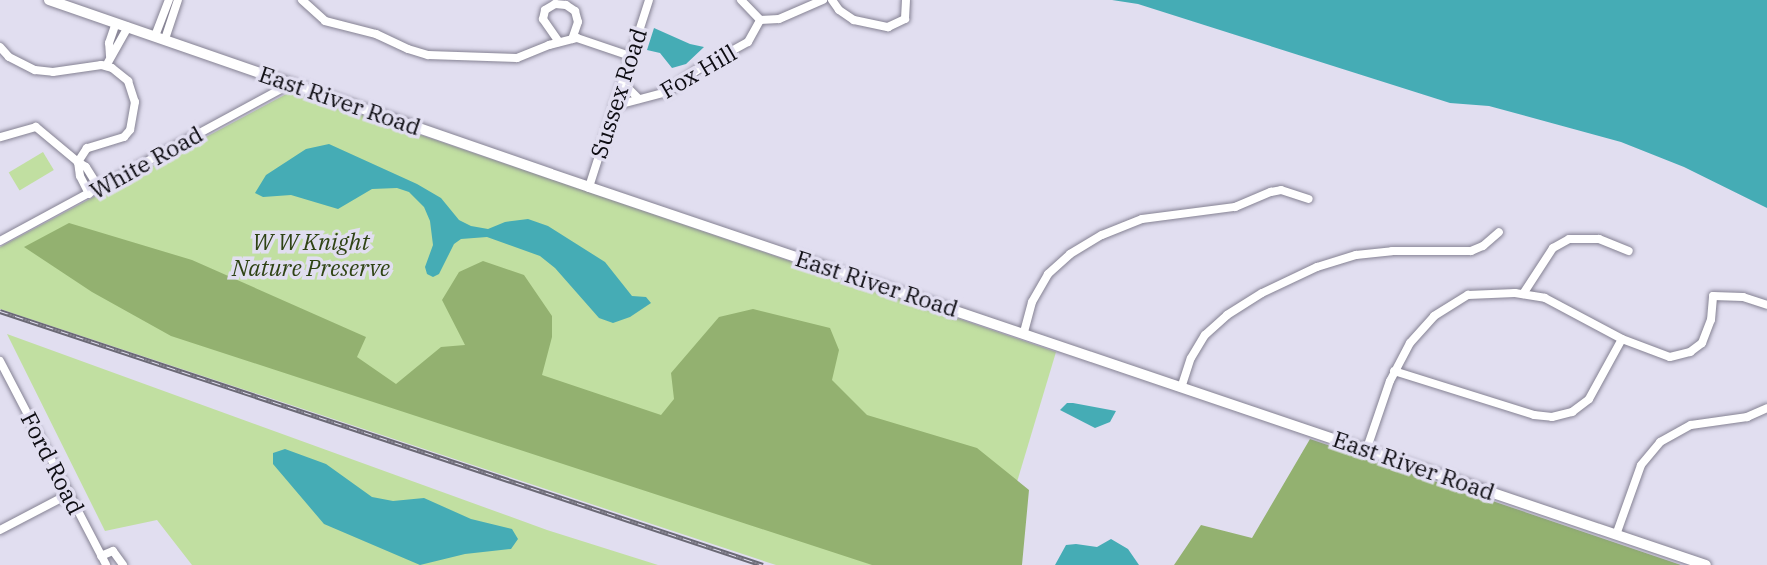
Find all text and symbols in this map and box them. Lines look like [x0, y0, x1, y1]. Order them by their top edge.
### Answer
street label: Sussex Road [584, 24, 652, 162]
street label: Fox Hill [655, 38, 741, 104]
street label: East River Road [255, 59, 425, 141]
street label: White Road [85, 120, 207, 204]
park label: W W Knight Nature Preserve [232, 227, 390, 281]
street label: East River Road [792, 244, 962, 322]
street label: Ford Road [16, 407, 90, 519]
street label: East River Road [1329, 424, 1499, 506]

